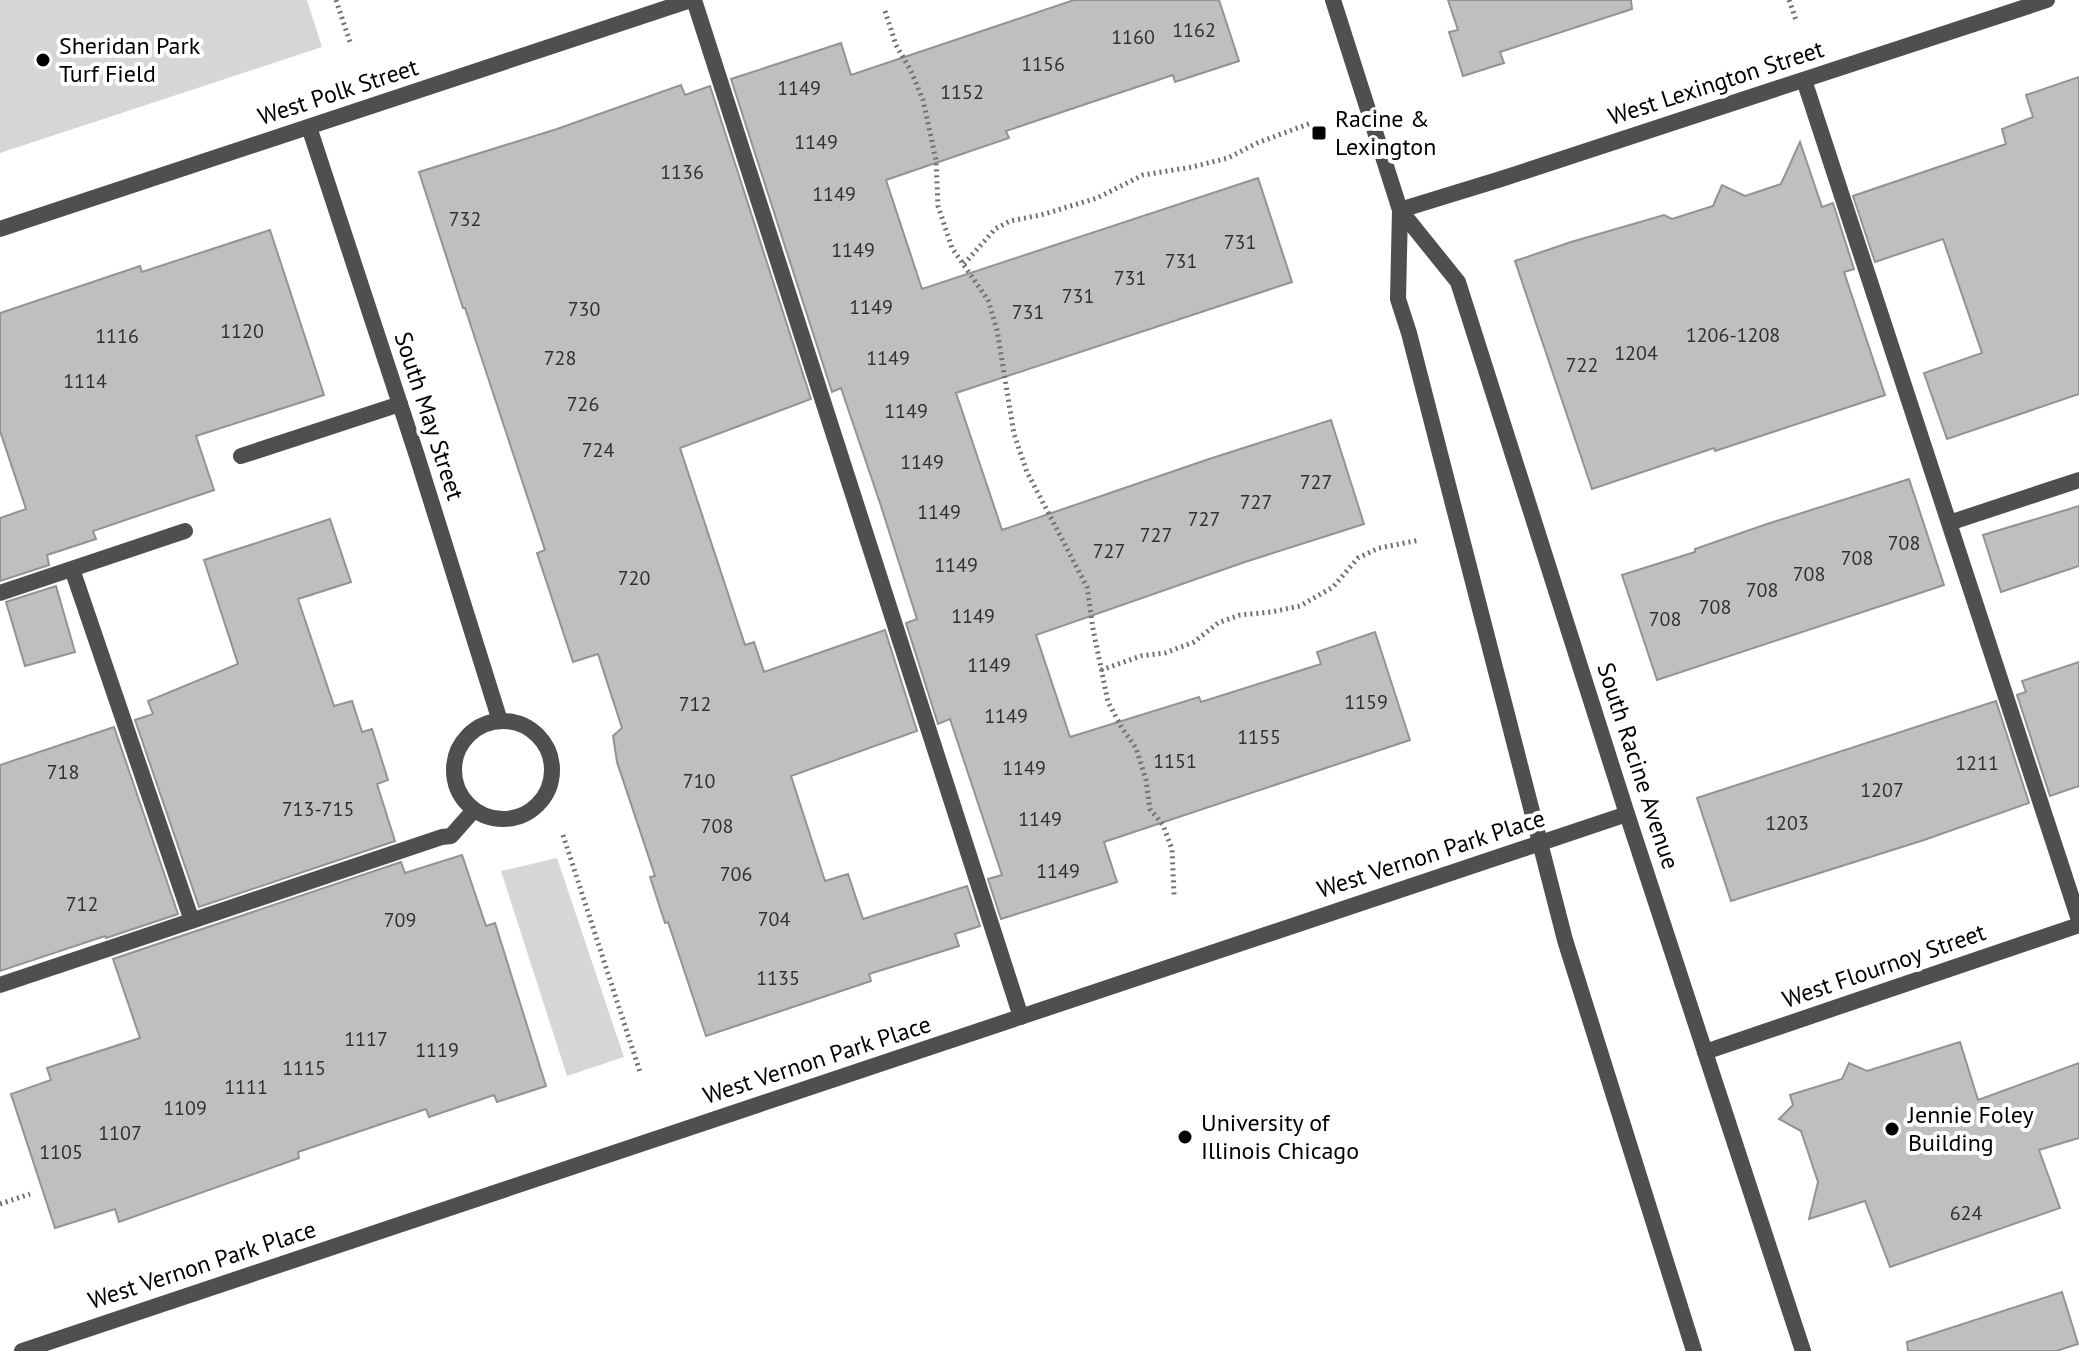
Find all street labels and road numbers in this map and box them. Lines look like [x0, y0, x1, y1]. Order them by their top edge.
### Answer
street label: West Lexington Street [1604, 33, 1827, 132]
street label: West Polk Street [254, 51, 422, 132]
street label: South May Street [388, 328, 471, 504]
street label: South Racine Avenue [1590, 659, 1686, 873]
street label: West Vernon Park Place [1313, 802, 1549, 905]
street label: West Flournoy Street [1778, 916, 1989, 1015]
street label: West Vernon Park Place [699, 1008, 935, 1111]
street label: West Vernon Park Place [84, 1213, 320, 1316]

